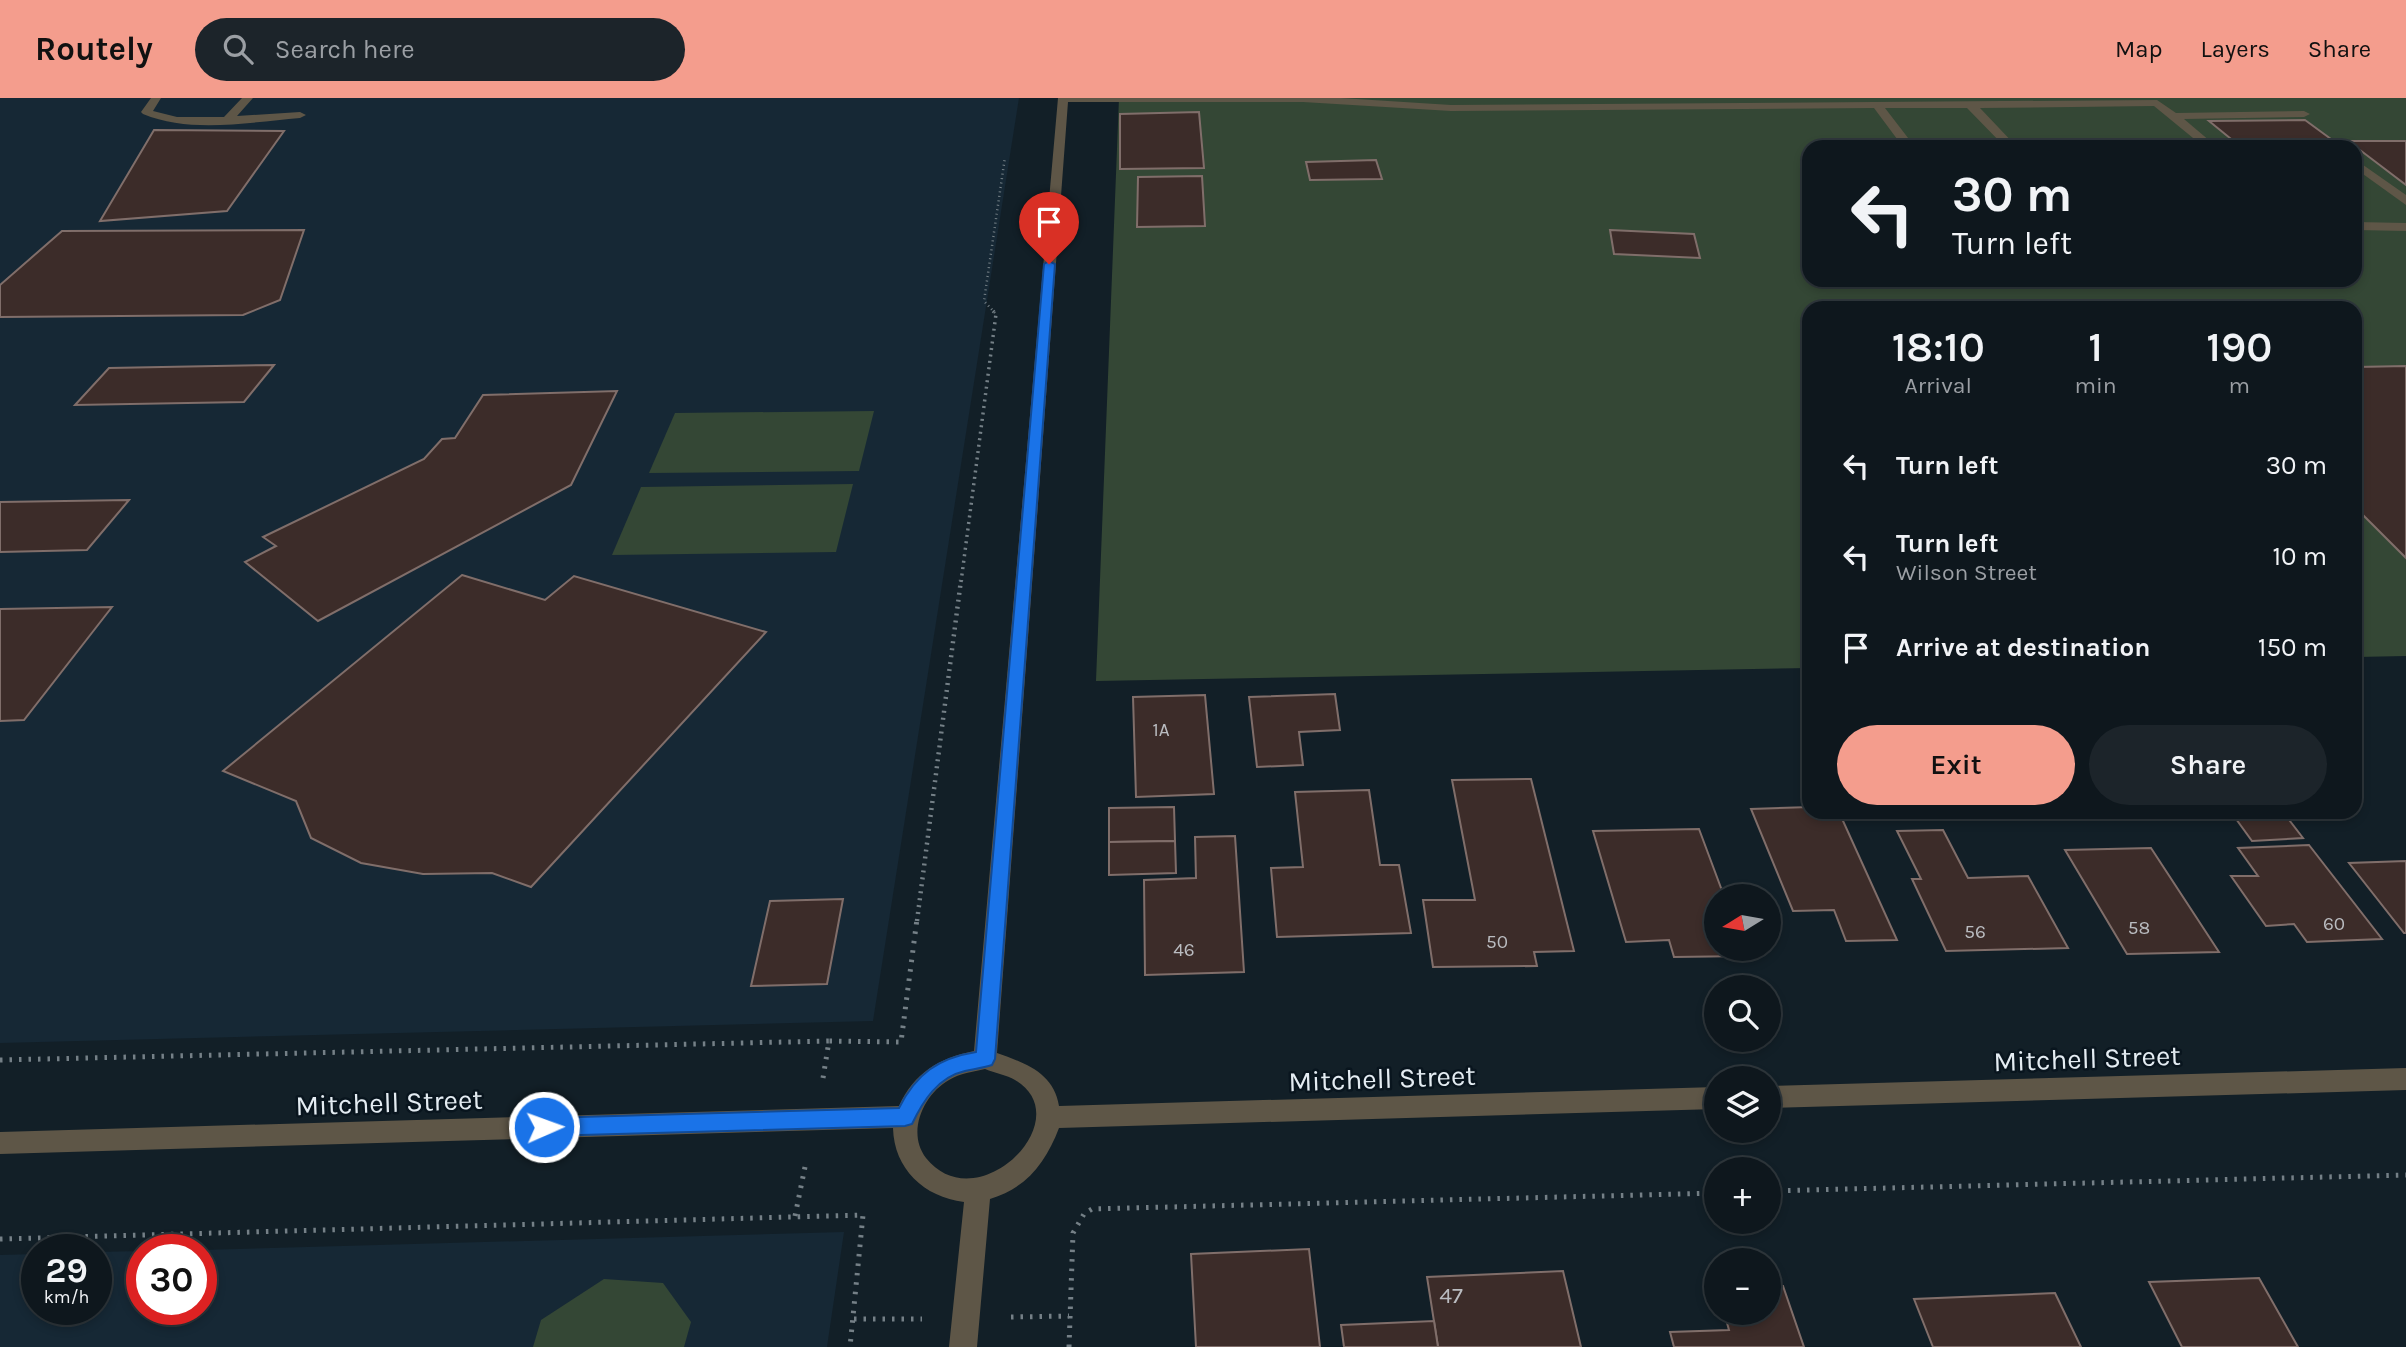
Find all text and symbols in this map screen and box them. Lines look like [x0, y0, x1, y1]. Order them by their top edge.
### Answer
search box [195, 18, 685, 81]
text: Routely [35, 30, 153, 68]
icon: search [219, 30, 257, 68]
text: Search here [275, 34, 415, 65]
text: Map [2115, 35, 2163, 63]
text: Layers [2201, 35, 2270, 63]
text: Share [2308, 35, 2371, 63]
text: 30 m [1952, 166, 2072, 223]
icon: left [1837, 168, 1928, 259]
pin [1019, 192, 1079, 264]
icon: arrive [1030, 203, 1068, 241]
text: Turn left [1952, 225, 2072, 262]
text: 18:10 [1892, 322, 1985, 372]
text: 1 [2088, 322, 2103, 372]
text: 190 [2206, 322, 2272, 372]
text: Arrival [1905, 372, 1972, 399]
text: min [2074, 372, 2117, 399]
text: m [2229, 372, 2250, 399]
icon: left [1837, 447, 1875, 485]
text: Turn left [1896, 450, 1998, 481]
text: 30 m [2266, 450, 2327, 481]
text: Turn left [1896, 528, 1998, 559]
icon: left [1837, 538, 1875, 576]
text: 10 m [2272, 541, 2327, 572]
text: Wilson Street [1896, 559, 2037, 586]
icon: arrive [1837, 629, 1875, 667]
text: Arrive at destination [1896, 632, 2150, 663]
text: 150 m [2258, 632, 2327, 663]
house number: 1A [1152, 719, 1170, 741]
button: Exit [1837, 725, 2075, 805]
button: Share [2089, 725, 2327, 805]
north arrow [1704, 884, 1782, 961]
map controls [1704, 884, 1781, 1325]
house number: 60 [2323, 913, 2345, 935]
house number: 58 [2128, 917, 2150, 939]
house number: 56 [1964, 921, 1986, 943]
house number: 50 [1486, 931, 1508, 953]
house number: 46 [1173, 939, 1195, 961]
button: search [1704, 975, 1781, 1052]
street label: Mitchell Street [1993, 1039, 2181, 1078]
street label: Mitchell Street [1288, 1059, 1476, 1098]
button: layers [1704, 1066, 1781, 1143]
street label: Mitchell Street [295, 1083, 483, 1122]
position arrow [507, 1090, 581, 1164]
button: + [1704, 1157, 1781, 1234]
speed limit sign: 30 [126, 1234, 217, 1325]
button: − [1704, 1248, 1781, 1325]
text: 29 [45, 1250, 88, 1291]
house number: 47 [1439, 1282, 1463, 1309]
text: km/h [44, 1286, 89, 1308]

